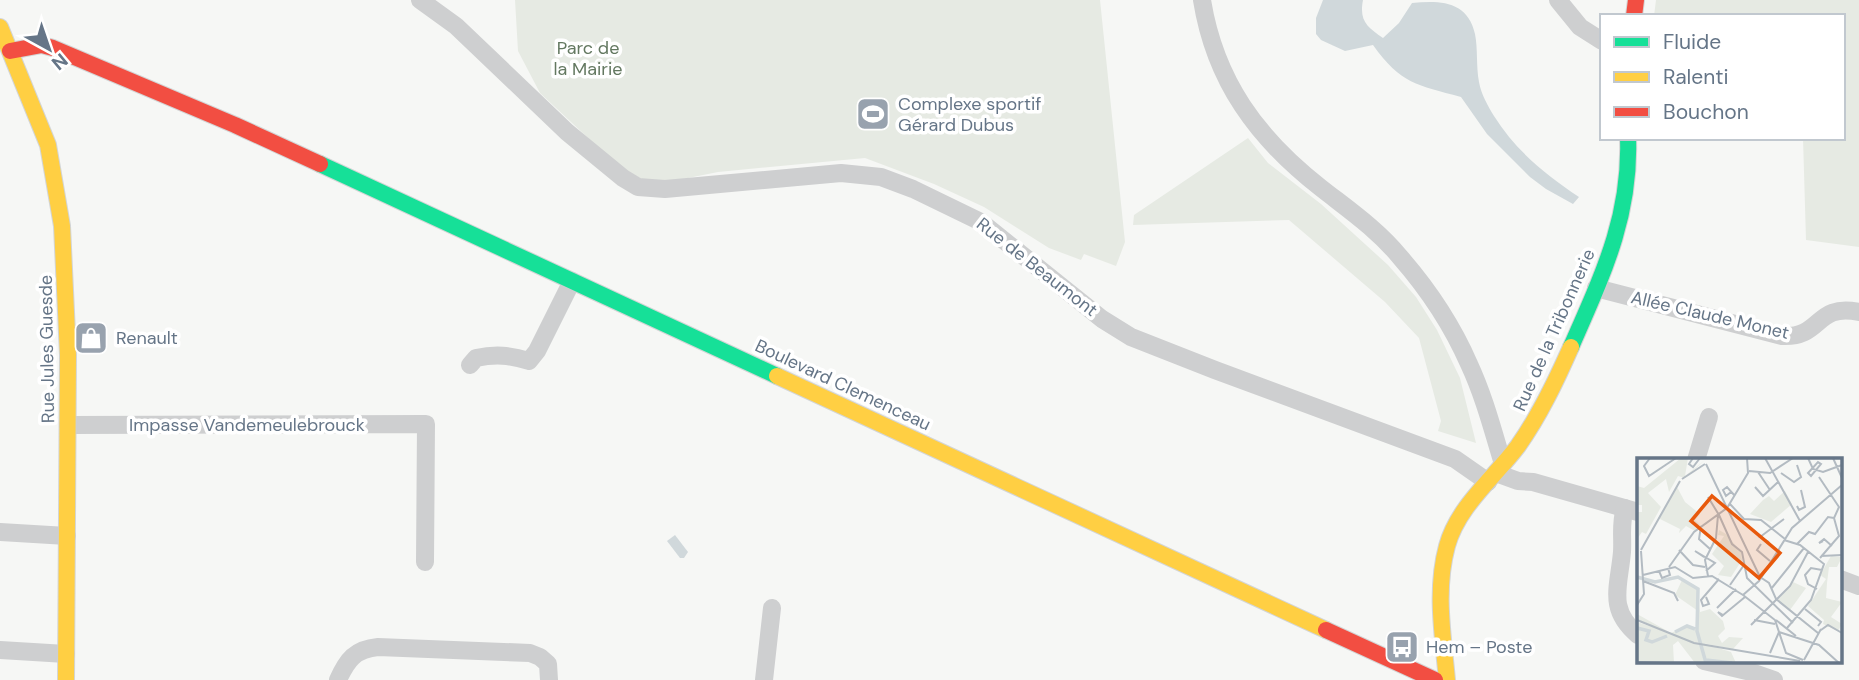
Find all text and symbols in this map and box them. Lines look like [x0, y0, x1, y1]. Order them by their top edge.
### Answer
north arrow [14, 14, 84, 84]
legend [1600, 14, 1845, 140]
text: Fluide [1663, 28, 1721, 56]
park label: Parc de la Mairie [553, 36, 623, 81]
text: N [46, 48, 73, 76]
text: Ralenti [1663, 63, 1729, 91]
place label: Complexe sportif Gérard Dubus [898, 92, 1041, 137]
sports icon: Complexe sportif Gérard Dubus [854, 95, 892, 133]
text: Bouchon [1663, 98, 1749, 126]
street label: Rue de Beaumont [971, 212, 1103, 322]
street label: Rue de la Tribonnerie [1507, 245, 1601, 415]
street label: Rue Jules Guesde [34, 275, 60, 423]
street label: Allée Claude Monet [1629, 285, 1791, 345]
shop icon: Renault [72, 319, 110, 357]
place label: Renault [116, 326, 178, 350]
street label: Boulevard Clemenceau [751, 334, 935, 436]
street label: Impasse Vandemeulebrouck [129, 413, 365, 437]
inset map [1637, 458, 1842, 662]
bus stop icon: Hem – Poste [1383, 628, 1421, 666]
place label: Hem – Poste [1426, 635, 1532, 659]

